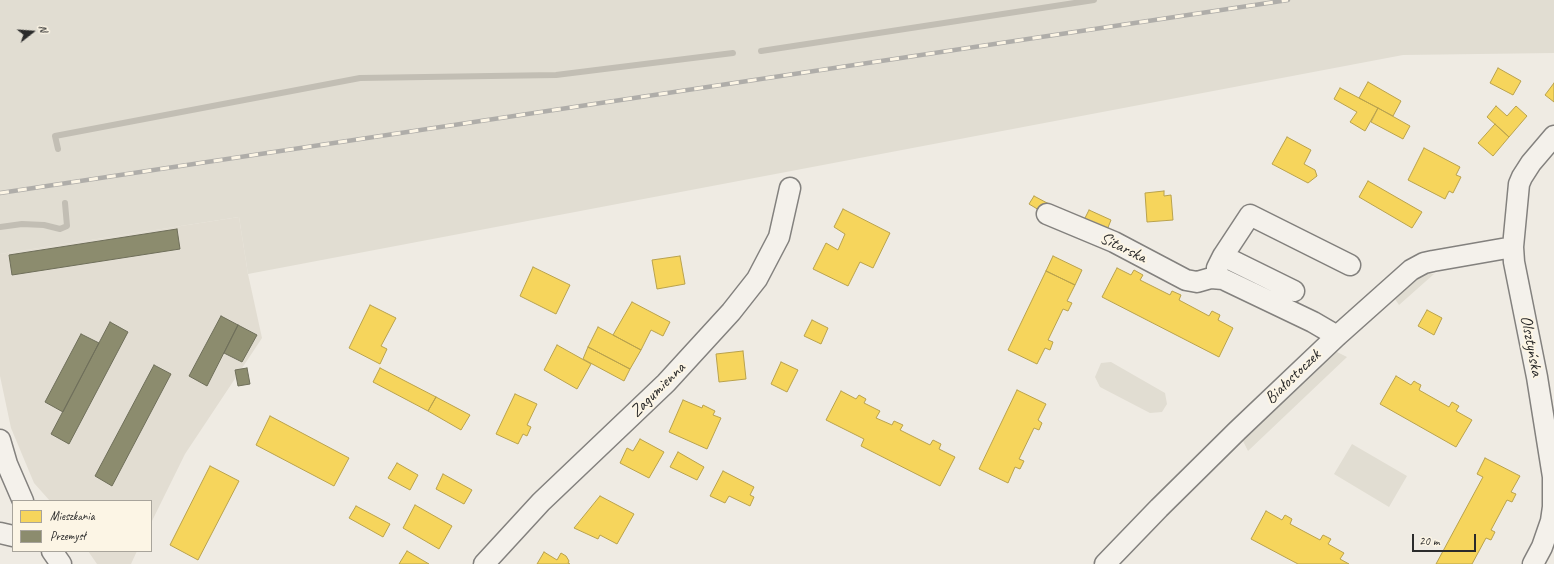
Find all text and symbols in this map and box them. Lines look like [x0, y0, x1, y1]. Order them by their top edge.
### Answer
north arrow [12, 12, 52, 52]
text: N [36, 23, 51, 34]
street label: Sitarska [1096, 228, 1150, 268]
street label: Olsztyńska [1515, 314, 1547, 378]
street label: Białostoczek [1261, 345, 1325, 409]
street label: Zagumienna [626, 358, 690, 422]
legend [12, 500, 152, 552]
text: Mieszkania [50, 508, 95, 524]
scale bar [1414, 526, 1478, 552]
text: Przemysł [50, 528, 85, 544]
text: 20 m [1419, 533, 1439, 549]

